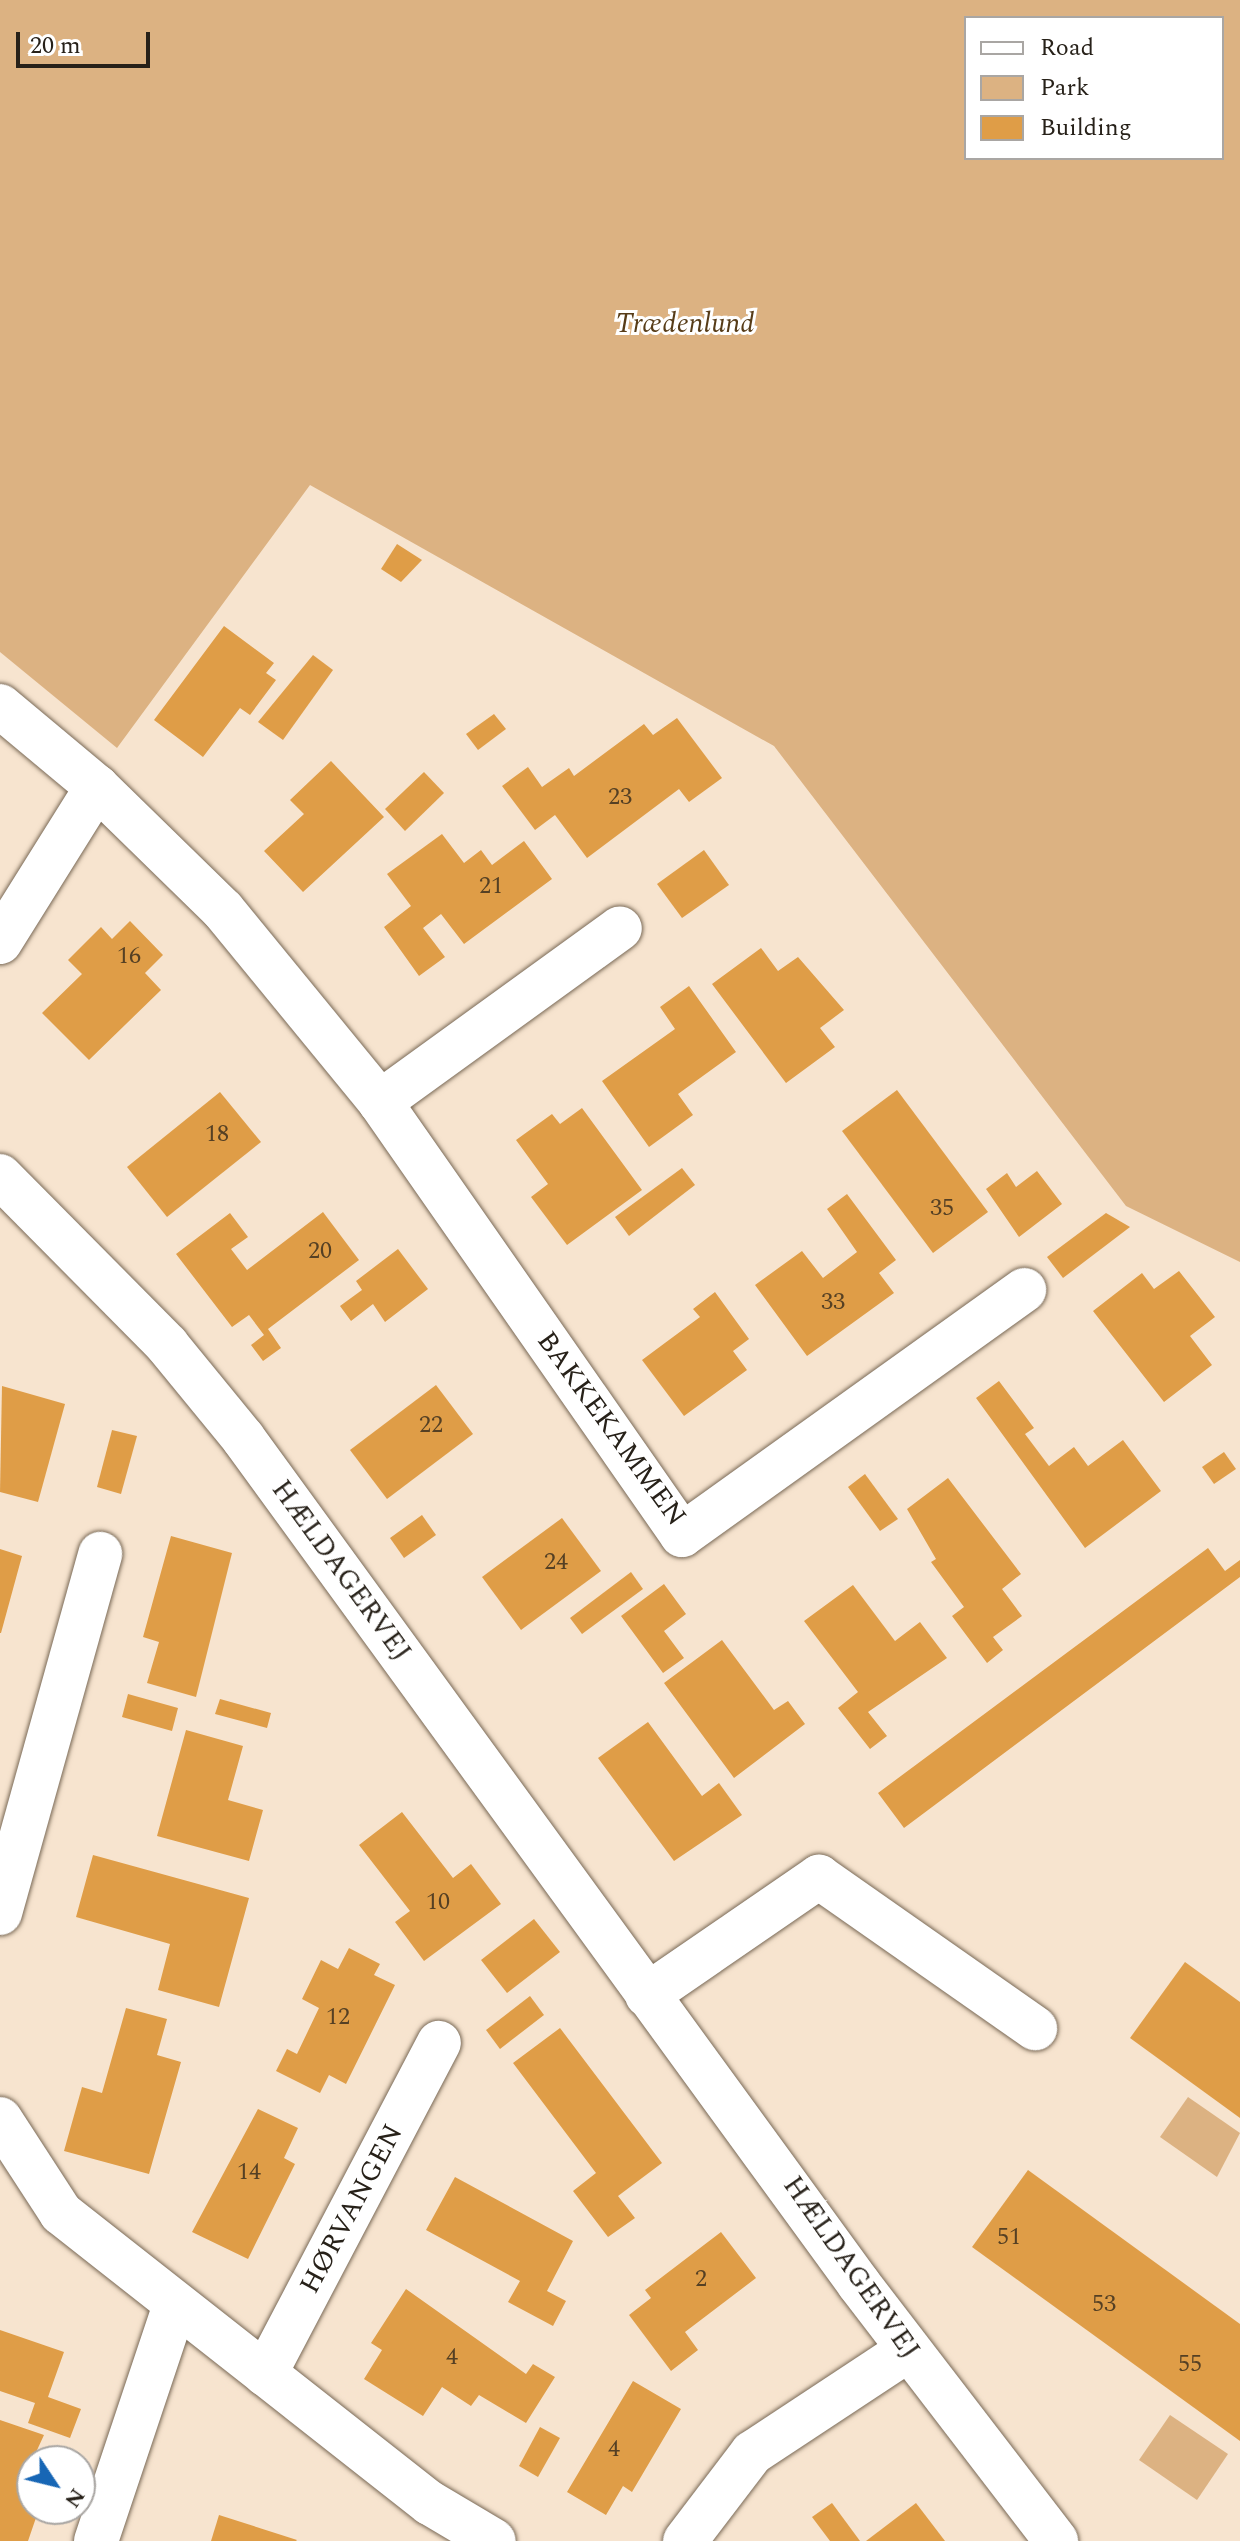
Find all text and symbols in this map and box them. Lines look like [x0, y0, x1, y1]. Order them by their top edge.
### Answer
scale bar [20, 16, 154, 66]
legend [964, 16, 1224, 160]
text: 20 m [30, 28, 81, 64]
text: Road [1040, 30, 1094, 66]
text: Park [1040, 70, 1090, 106]
text: Building [1040, 110, 1132, 146]
park label: Trædenlund [615, 307, 755, 341]
house number: 23 [608, 784, 632, 812]
house number: 21 [479, 873, 503, 901]
house number: 16 [117, 943, 141, 971]
house number: 18 [205, 1121, 229, 1149]
house number: 35 [930, 1195, 954, 1223]
house number: 20 [308, 1238, 332, 1266]
house number: 33 [821, 1289, 845, 1317]
street label: BAKKEKAMMEN [529, 1325, 693, 1533]
house number: 22 [419, 1412, 443, 1440]
street label: HÆLDAGERVEJ [264, 1474, 418, 1668]
house number: 24 [544, 1549, 568, 1577]
house number: 10 [426, 1889, 450, 1917]
house number: 12 [326, 2004, 350, 2032]
street label: HØRVANGEN [293, 2119, 411, 2299]
house number: 14 [237, 2159, 261, 2187]
street label: HÆLDAGERVEJ [775, 2170, 927, 2366]
house number: 51 [997, 2224, 1021, 2252]
house number: 2 [695, 2266, 707, 2294]
house number: 53 [1092, 2291, 1116, 2319]
house number: 4 [446, 2344, 458, 2372]
house number: 55 [1178, 2351, 1202, 2379]
house number: 4 [608, 2436, 620, 2464]
north arrow [16, 2445, 96, 2525]
text: N [56, 2481, 93, 2515]

